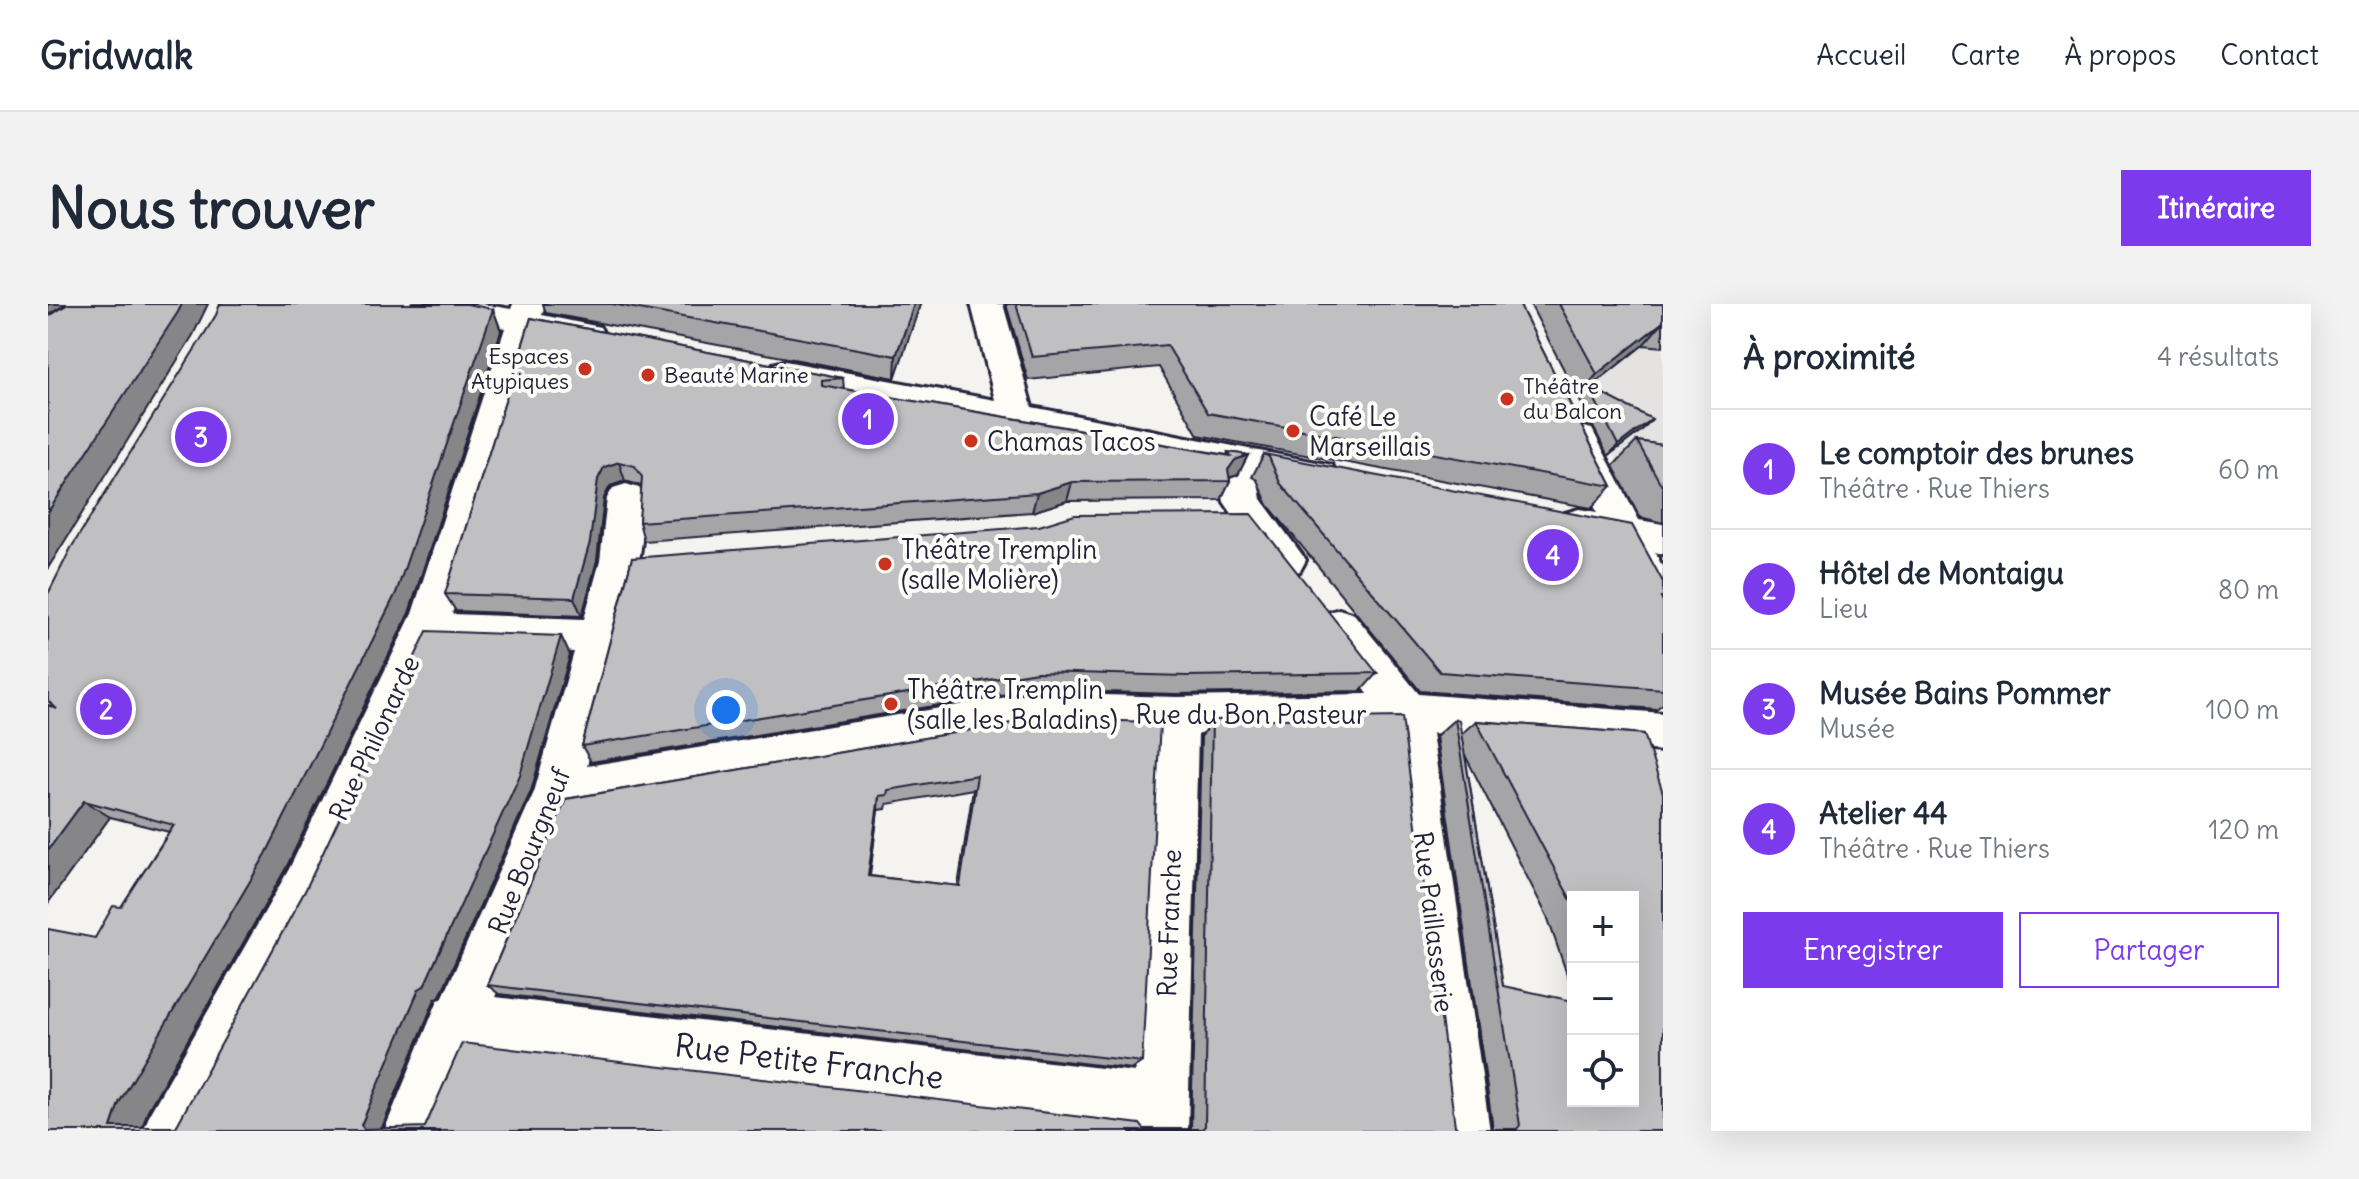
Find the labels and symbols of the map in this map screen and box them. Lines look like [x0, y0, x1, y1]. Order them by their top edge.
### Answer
place label: Espaces Atypiques [471, 342, 569, 395]
marker: Espaces Atypiques [576, 360, 594, 378]
place label: Beauté Marine [664, 361, 809, 389]
marker: Beauté Marine [639, 366, 657, 384]
place label: Théâtre du Balcon [1523, 372, 1622, 425]
pin: 1 [842, 389, 894, 449]
marker: Théâtre du Balcon [1498, 390, 1516, 408]
place label: Café Le Marseillais [1309, 400, 1431, 463]
pin: 3 [175, 407, 227, 467]
marker: Café Le Marseillais [1284, 422, 1302, 440]
place label: Chamas Tacos [987, 425, 1156, 458]
marker: Chamas Tacos [962, 432, 980, 450]
pin: 4 [1527, 525, 1579, 585]
place label: Théâtre Tremplin (salle Molière) [901, 533, 1097, 596]
marker: Théâtre Tremplin (salle Molière) [876, 555, 894, 573]
street label: Rue Philonarde [321, 650, 427, 826]
place label: Théâtre Tremplin (salle les Baladins) [907, 673, 1118, 736]
pin: 2 [80, 679, 132, 739]
your location [706, 690, 746, 730]
marker: Théâtre Tremplin (salle les Baladins) [882, 695, 900, 713]
street label: Rue du Bon Pasteur [1135, 698, 1367, 731]
street label: Rue Bourgneuf [481, 763, 577, 939]
street label: Rue Paillasserie [1407, 830, 1461, 1014]
street label: Rue Franche [1150, 849, 1188, 997]
street label: Rue Petite Franche [672, 1024, 946, 1098]

